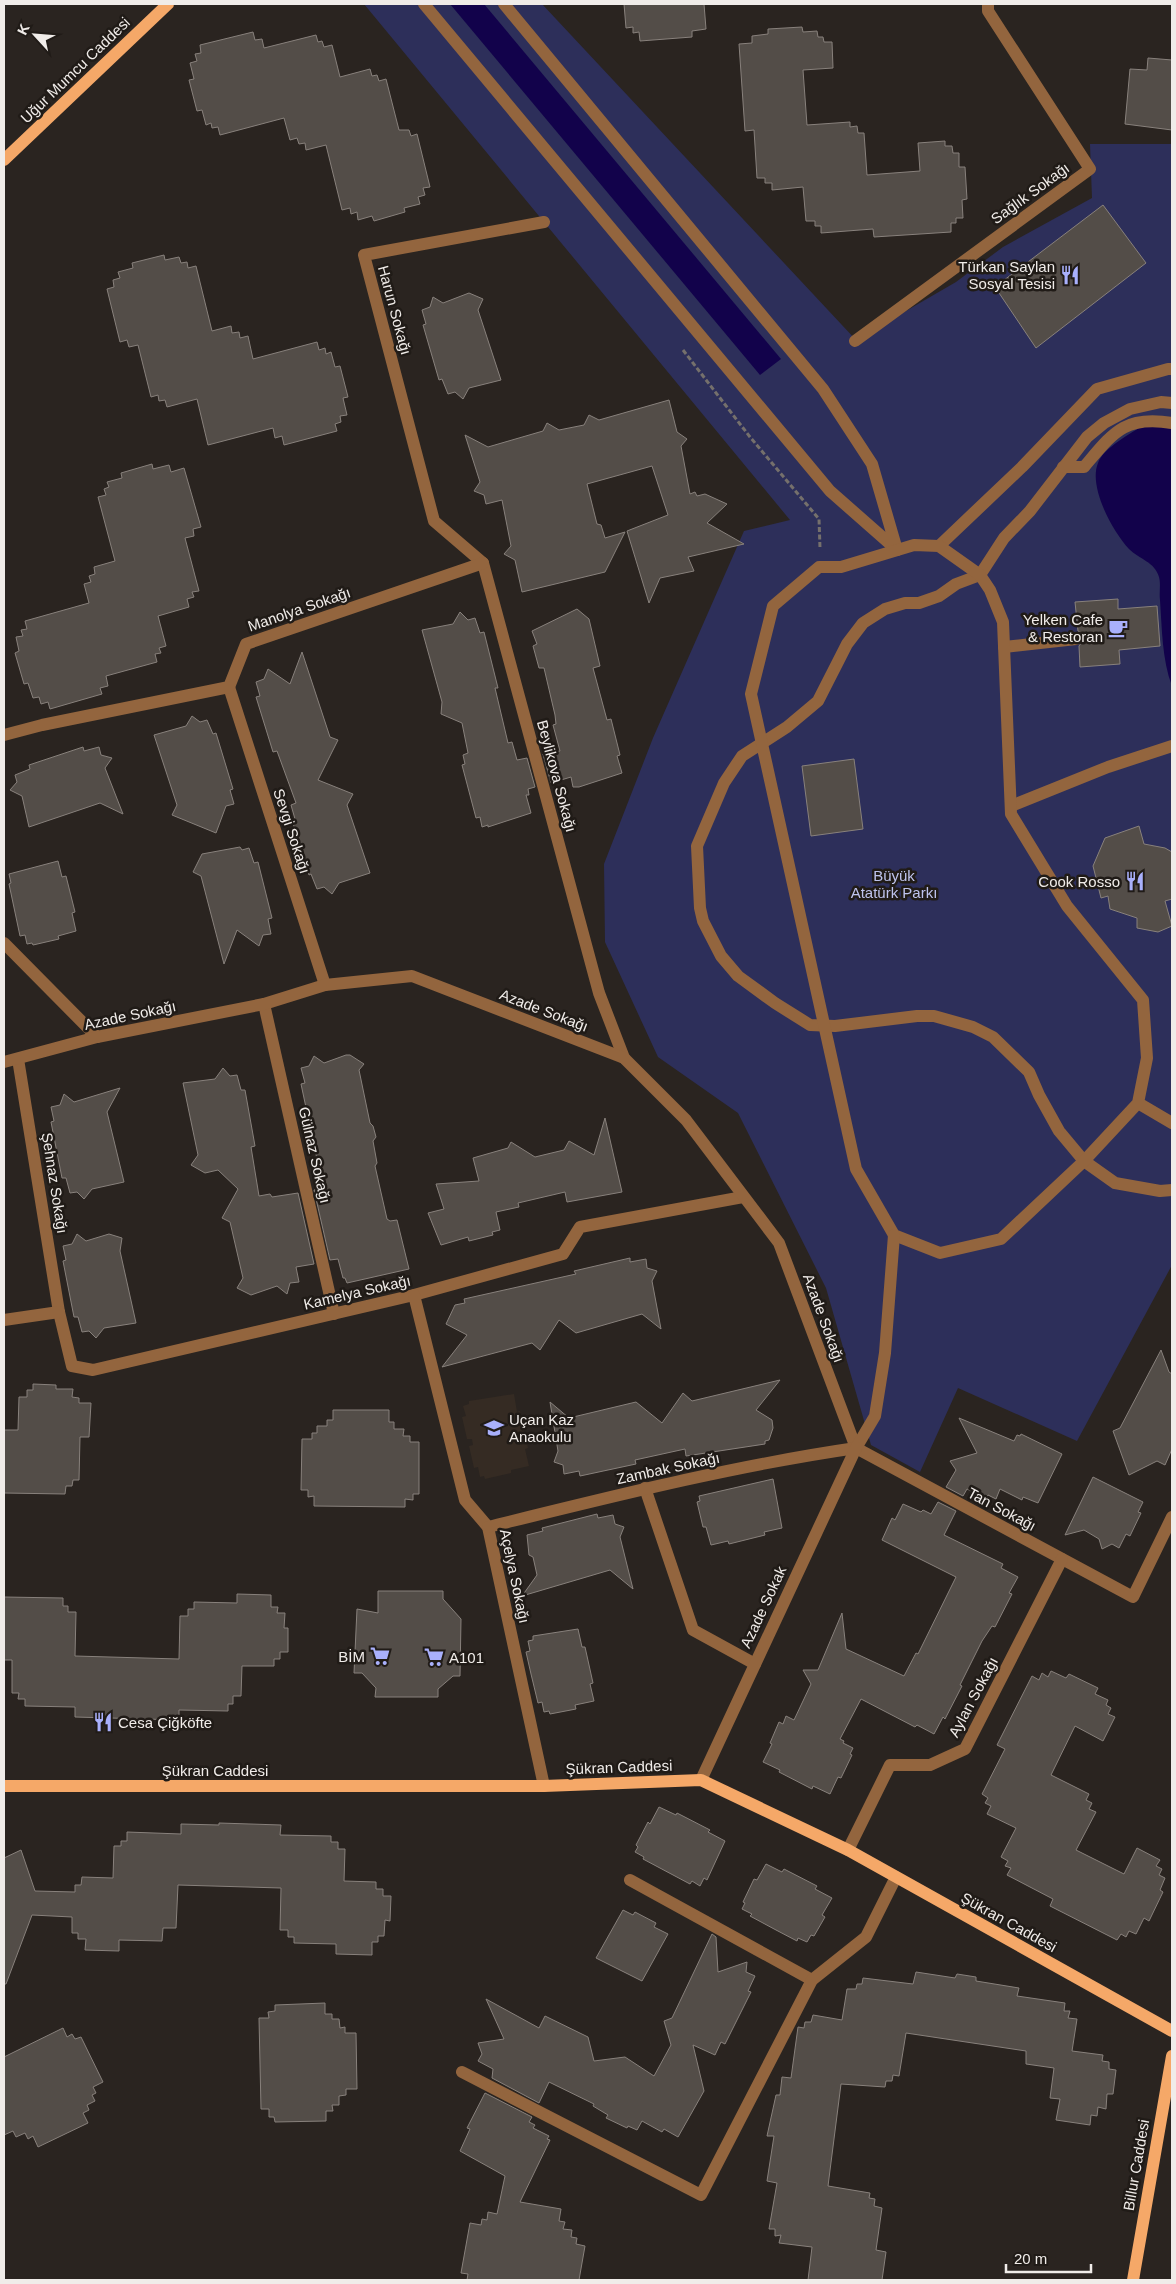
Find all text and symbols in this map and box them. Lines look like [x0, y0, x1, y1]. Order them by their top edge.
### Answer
north arrow [10, 10, 60, 60]
street label: Uğur Mumcu Caddesi [17, 14, 133, 126]
text: K [14, 21, 33, 37]
street label: Sağlık Sokağı [988, 159, 1072, 227]
place label: Türkan Saylan Sosyal Tesisi [958, 258, 1055, 292]
street label: Harun Sokağı [375, 263, 415, 357]
restaurant icon: Türkan Saylan Sosyal Tesisi [1059, 264, 1081, 286]
street label: Manolya Sokağı [245, 583, 353, 635]
place label: Yelken Cafe & Restoran [1023, 611, 1103, 645]
cafe icon: Yelken Cafe & Restoran [1107, 617, 1129, 639]
street label: Beylikova Sokağı [534, 718, 580, 834]
street label: Sevgi Sokağı [270, 786, 314, 876]
park label: Büyük Atatürk Parkı [851, 867, 937, 901]
restaurant icon: Cook Rosso [1124, 870, 1146, 892]
place label: Cook Rosso [1038, 873, 1120, 890]
street label: Azade Sokağı [497, 985, 591, 1035]
street label: Azade Sokağı [83, 997, 177, 1033]
street label: Gülnaz Sokağı [296, 1105, 334, 1205]
street label: Şehnaz Sokağı [39, 1131, 71, 1235]
street label: Kamelya Sokağı [302, 1271, 412, 1313]
street label: Azade Sokağı [800, 1271, 848, 1365]
place label: Uçan Kaz Anaokulu [509, 1411, 574, 1445]
school or university icon: Uçan Kaz Anaokulu [483, 1417, 505, 1439]
street label: Zambak Sokağı [615, 1449, 721, 1487]
street label: Tan Sokağı [965, 1484, 1039, 1534]
street label: Açelya Sokağı [497, 1527, 533, 1625]
street label: Azade Sokak [737, 1563, 790, 1651]
supermarket icon: BİM [369, 1645, 391, 1667]
supermarket icon: A101 [423, 1646, 445, 1668]
place label: BİM [338, 1648, 365, 1665]
place label: A101 [449, 1649, 484, 1666]
street label: Aylan Sokağı [945, 1654, 1001, 1740]
restaurant icon: Cesa Çiğköfte [92, 1711, 114, 1733]
place label: Cesa Çiğköfte [118, 1714, 212, 1731]
street label: Şükran Caddesi [565, 1757, 673, 1777]
street label: Şükran Caddesi [162, 1762, 268, 1779]
street label: Şükran Caddesi [958, 1889, 1060, 1955]
street label: Billur Caddesi [1120, 2118, 1152, 2212]
scale bar [1006, 2242, 1091, 2274]
text: 20 m [1014, 2250, 1047, 2267]

